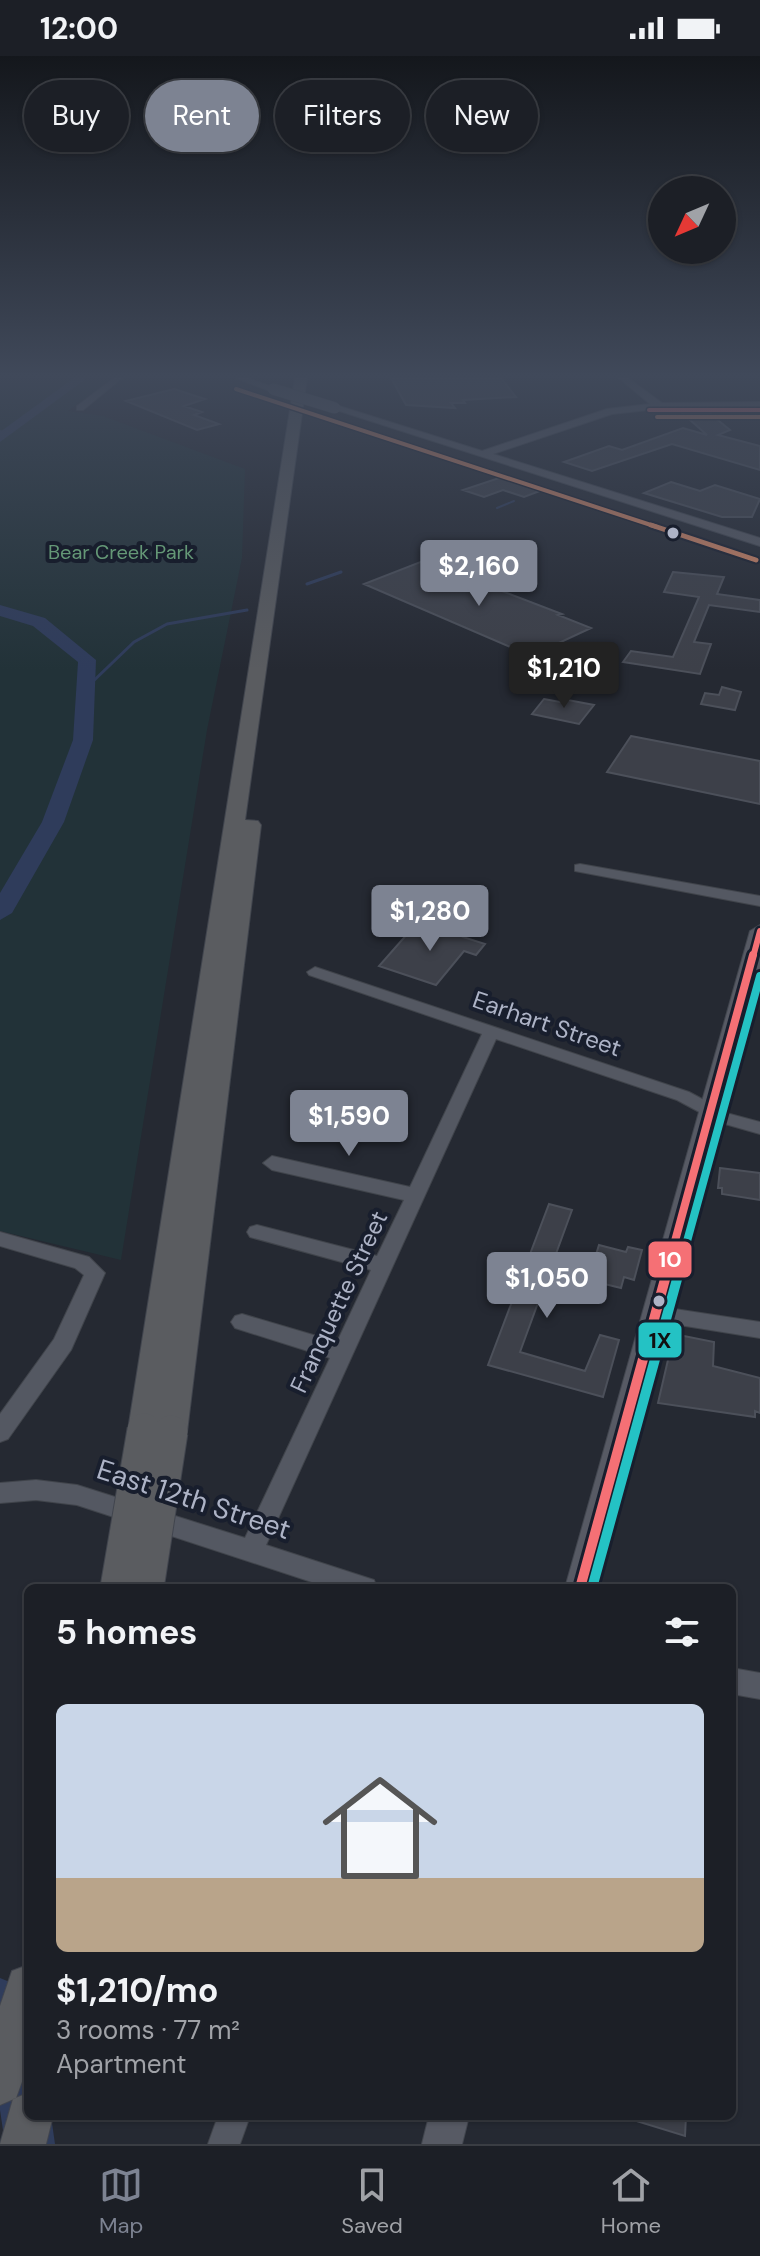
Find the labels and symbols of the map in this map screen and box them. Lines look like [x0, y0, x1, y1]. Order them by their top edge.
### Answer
north arrow [648, 176, 736, 264]
unlabelled marker [665, 525, 681, 541]
park label: Bear Creek Park [48, 539, 194, 565]
pin: $2,160 [414, 540, 544, 608]
pin: $1,210 [499, 642, 629, 710]
pin: $1,280 [365, 885, 495, 953]
street label: Earhart Street [469, 984, 626, 1063]
pin: $1,590 [284, 1090, 414, 1158]
street label: Franquette Street [283, 1206, 394, 1398]
line badge: 10 [647, 1240, 693, 1279]
text: 10 [658, 1245, 682, 1274]
pin: $1,050 [482, 1252, 612, 1320]
unlabelled marker [651, 1293, 667, 1309]
line badge: 1X [637, 1321, 683, 1359]
text: 1X [649, 1326, 672, 1355]
street label: East 12th Street [92, 1451, 295, 1548]

